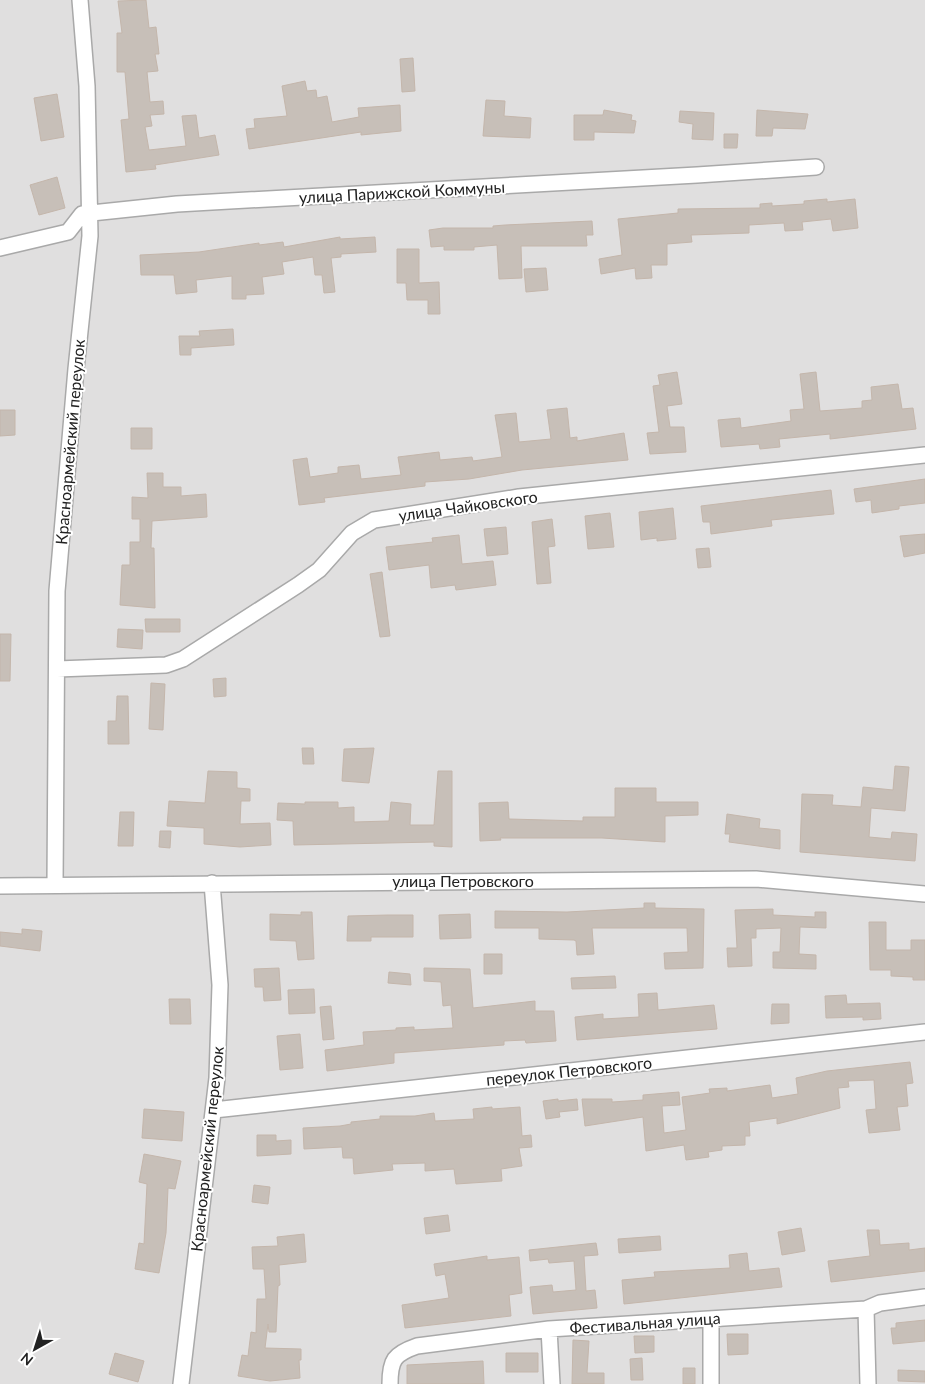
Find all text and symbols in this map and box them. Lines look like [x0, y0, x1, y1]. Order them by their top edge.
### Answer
street label: улица Парижской Коммуны [298, 177, 505, 206]
street label: Красноармейский переулок [51, 338, 88, 546]
street label: улица Чайковского [397, 486, 539, 525]
street label: улица Петровского [392, 871, 534, 890]
street label: Красноармейский переулок [186, 1045, 227, 1253]
street label: переулок Петровского [485, 1052, 653, 1089]
street label: Фестивальная улица [569, 1308, 721, 1337]
north arrow [10, 1324, 60, 1374]
text: N [17, 1349, 36, 1369]

